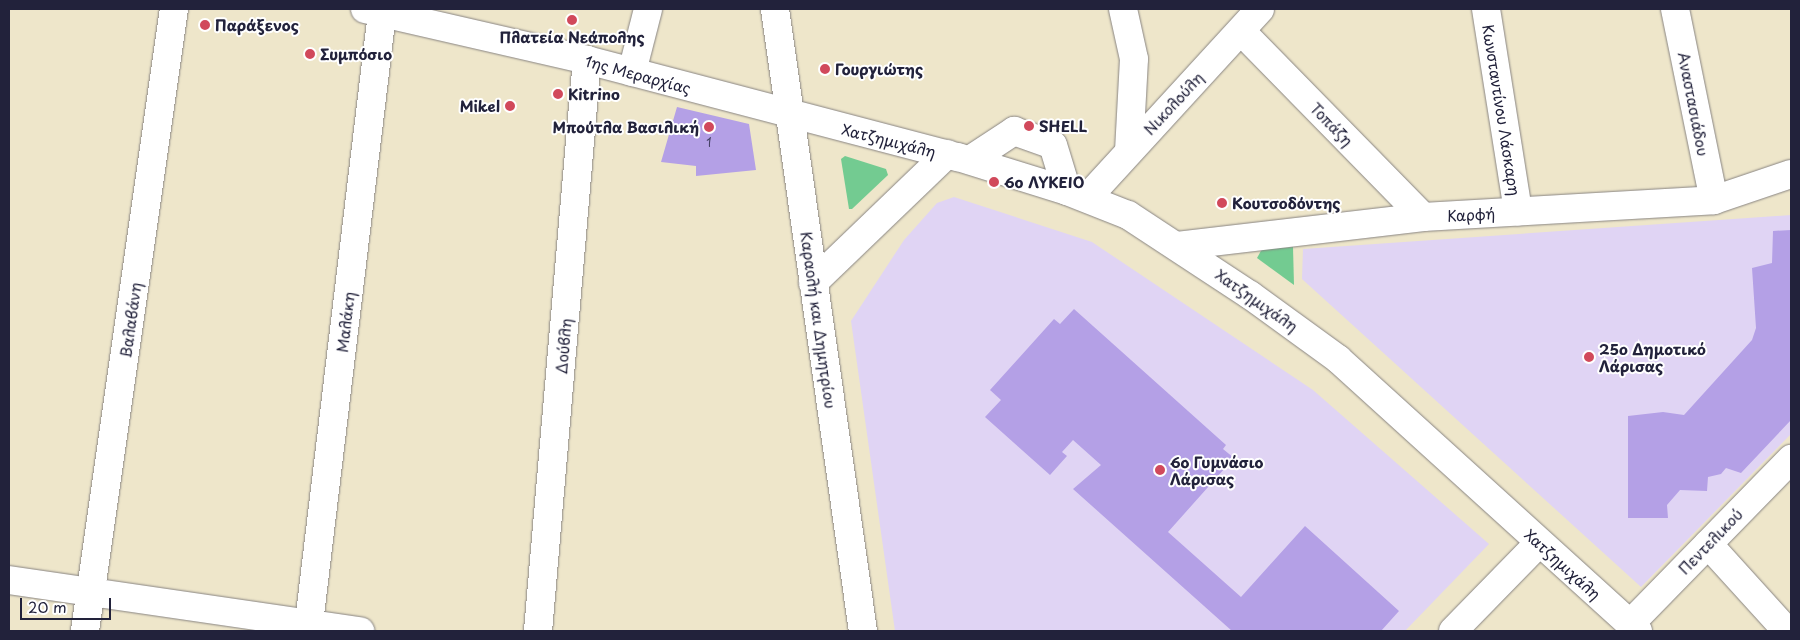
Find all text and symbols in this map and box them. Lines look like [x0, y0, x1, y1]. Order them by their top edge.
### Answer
marker: Πλατεία Νεάπολης [566, 14, 578, 26]
place label: Παράξενος [215, 16, 299, 34]
marker: Παράξενος [199, 19, 211, 31]
street label: Κωνσταντίνου Λάσκαρη [1480, 23, 1524, 197]
place label: Πλατεία Νεάπολης [499, 28, 645, 46]
place label: Συμπόσιο [320, 45, 392, 63]
marker: Συμπόσιο [304, 48, 316, 60]
street label: Αναστασιάδου [1675, 50, 1713, 158]
street label: 1ης Μεραρχίας [583, 51, 693, 97]
place label: Γουργιώτης [835, 60, 923, 78]
marker: Γουργιώτης [819, 63, 831, 75]
street label: Νικολούλη [1140, 68, 1206, 138]
place label: Kitrino [568, 85, 620, 103]
marker: Kitrino [552, 88, 564, 100]
place label: Mikel [460, 97, 500, 115]
street label: Τοπάζη [1307, 99, 1357, 149]
marker: Mikel [504, 100, 516, 112]
place label: SHELL [1039, 117, 1087, 135]
place label: Μπούτλα Βασιλική [552, 118, 699, 136]
street label: Χατζημιχάλη [840, 120, 938, 160]
marker: SHELL [1023, 120, 1035, 132]
marker: Μπούτλα Βασιλική [703, 121, 715, 133]
house number: 1 [706, 136, 712, 150]
place label: 6o ΛΥΚΕΙΟ [1004, 173, 1084, 191]
marker: 6o ΛΥΚΕΙΟ [988, 176, 1000, 188]
place label: Κουτσοδόντης [1232, 194, 1340, 212]
marker: Κουτσοδόντης [1216, 197, 1228, 209]
street label: Καρφή [1446, 204, 1496, 224]
street label: Καραολή και Δημητρίου [798, 230, 840, 410]
street label: Χατζημιχάλη [1212, 265, 1302, 335]
street label: Βαλαβάνη [116, 281, 144, 359]
street label: Μαλάκη [332, 291, 358, 353]
street label: Δούβλη [552, 317, 574, 375]
place label: 25ο Δημοτικό Λάρισας [1599, 339, 1706, 374]
marker: 25ο Δημοτικό Λάρισας [1583, 351, 1595, 363]
place label: 6ο Γυμνάσιο Λάρισας [1170, 452, 1264, 487]
marker: 6ο Γυμνάσιο Λάρισας [1154, 464, 1166, 476]
street label: Πεντελικού [1674, 505, 1746, 577]
street label: Χατζημιχάλη [1521, 525, 1605, 603]
scale bar [22, 588, 114, 620]
text: 20 m [28, 595, 67, 618]

